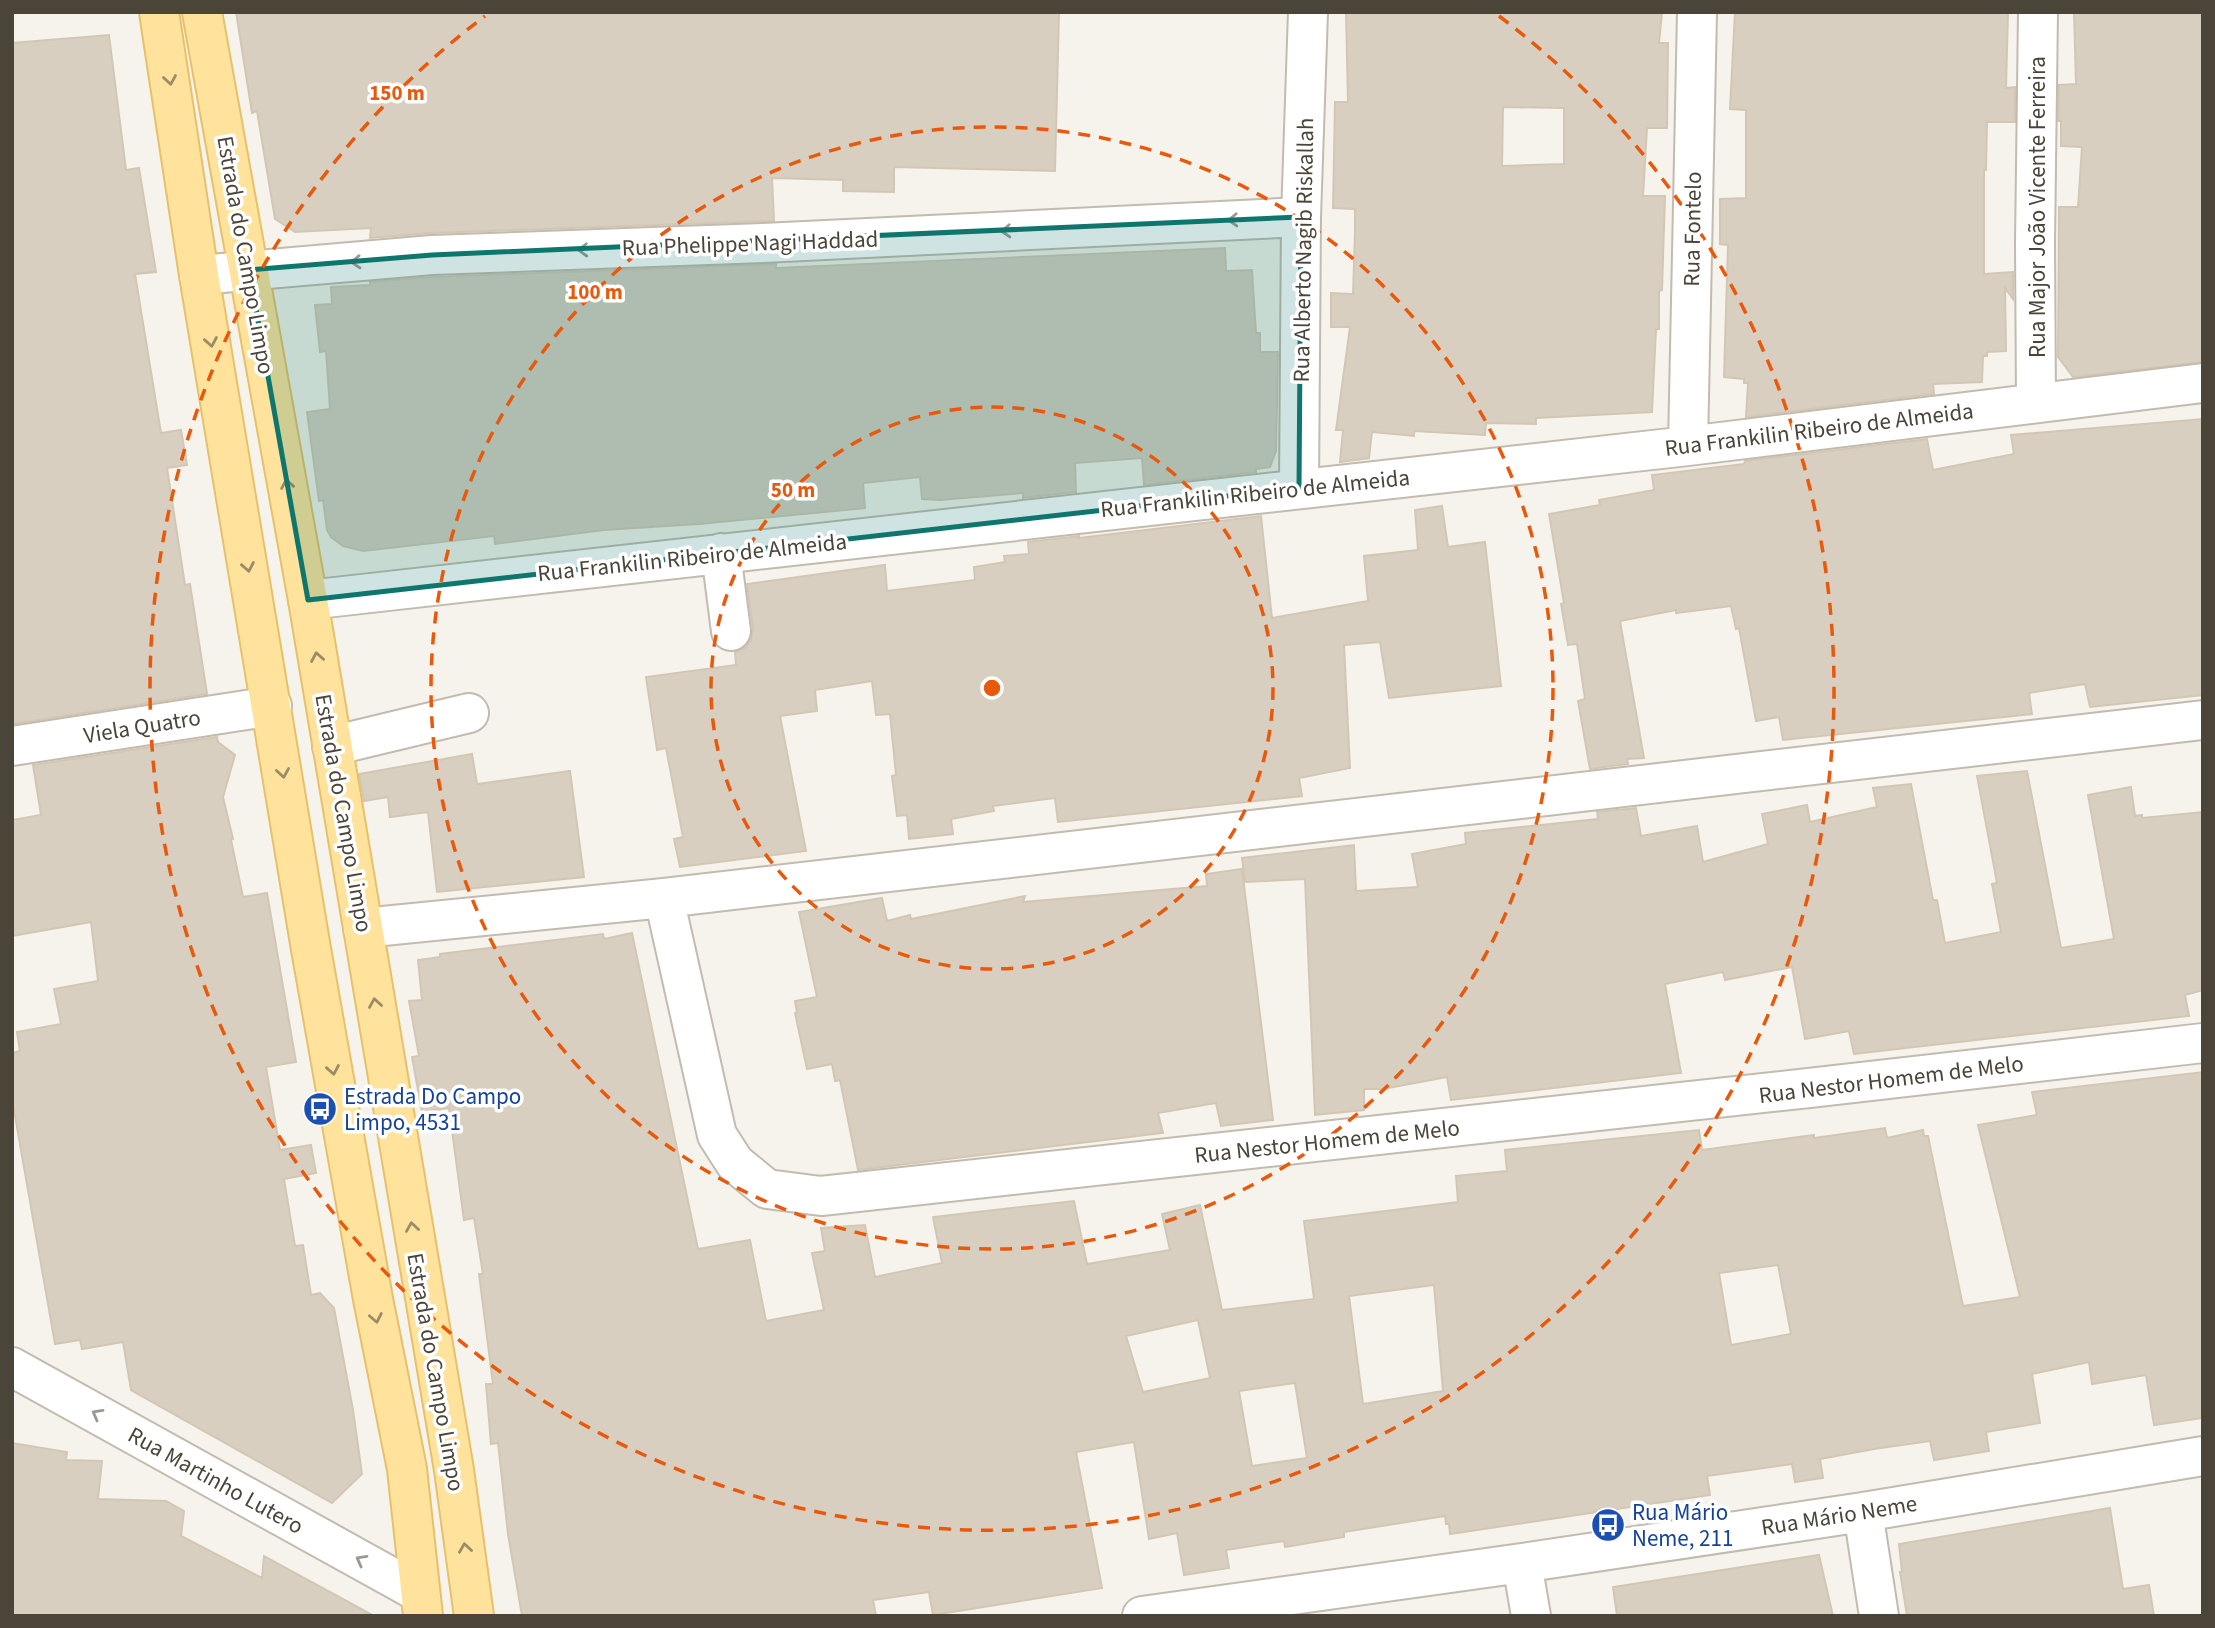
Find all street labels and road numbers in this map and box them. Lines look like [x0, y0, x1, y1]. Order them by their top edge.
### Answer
street label: Rua Major João Vicente Ferreira [2021, 56, 2054, 358]
street label: Rua Alberto Nagib Riskallah [1285, 117, 1322, 383]
street label: Estrada do Campo Limpo [208, 133, 283, 377]
street label: Rua Fontelo [1675, 171, 1710, 287]
street label: Rua Phelippe Nagi Haddad [621, 223, 879, 264]
street label: Rua Frankilin Ribeiro de Almeida [1663, 394, 1975, 465]
street label: Rua Frankilin Ribeiro de Almeida [1099, 461, 1411, 526]
street label: Rua Frankilin Ribeiro de Almeida [536, 525, 848, 590]
street label: Estrada do Campo Limpo [306, 691, 381, 935]
street label: Viela Quatro [81, 701, 203, 752]
street label: Rua Nestor Homem de Melo [1757, 1047, 2025, 1112]
street label: Rua Nestor Homem de Melo [1193, 1111, 1461, 1172]
street label: Estrada do Campo Limpo [398, 1250, 473, 1494]
street label: Rua Martinho Lutero [122, 1418, 310, 1542]
street label: Rua Mário Neme [1759, 1487, 1919, 1544]

